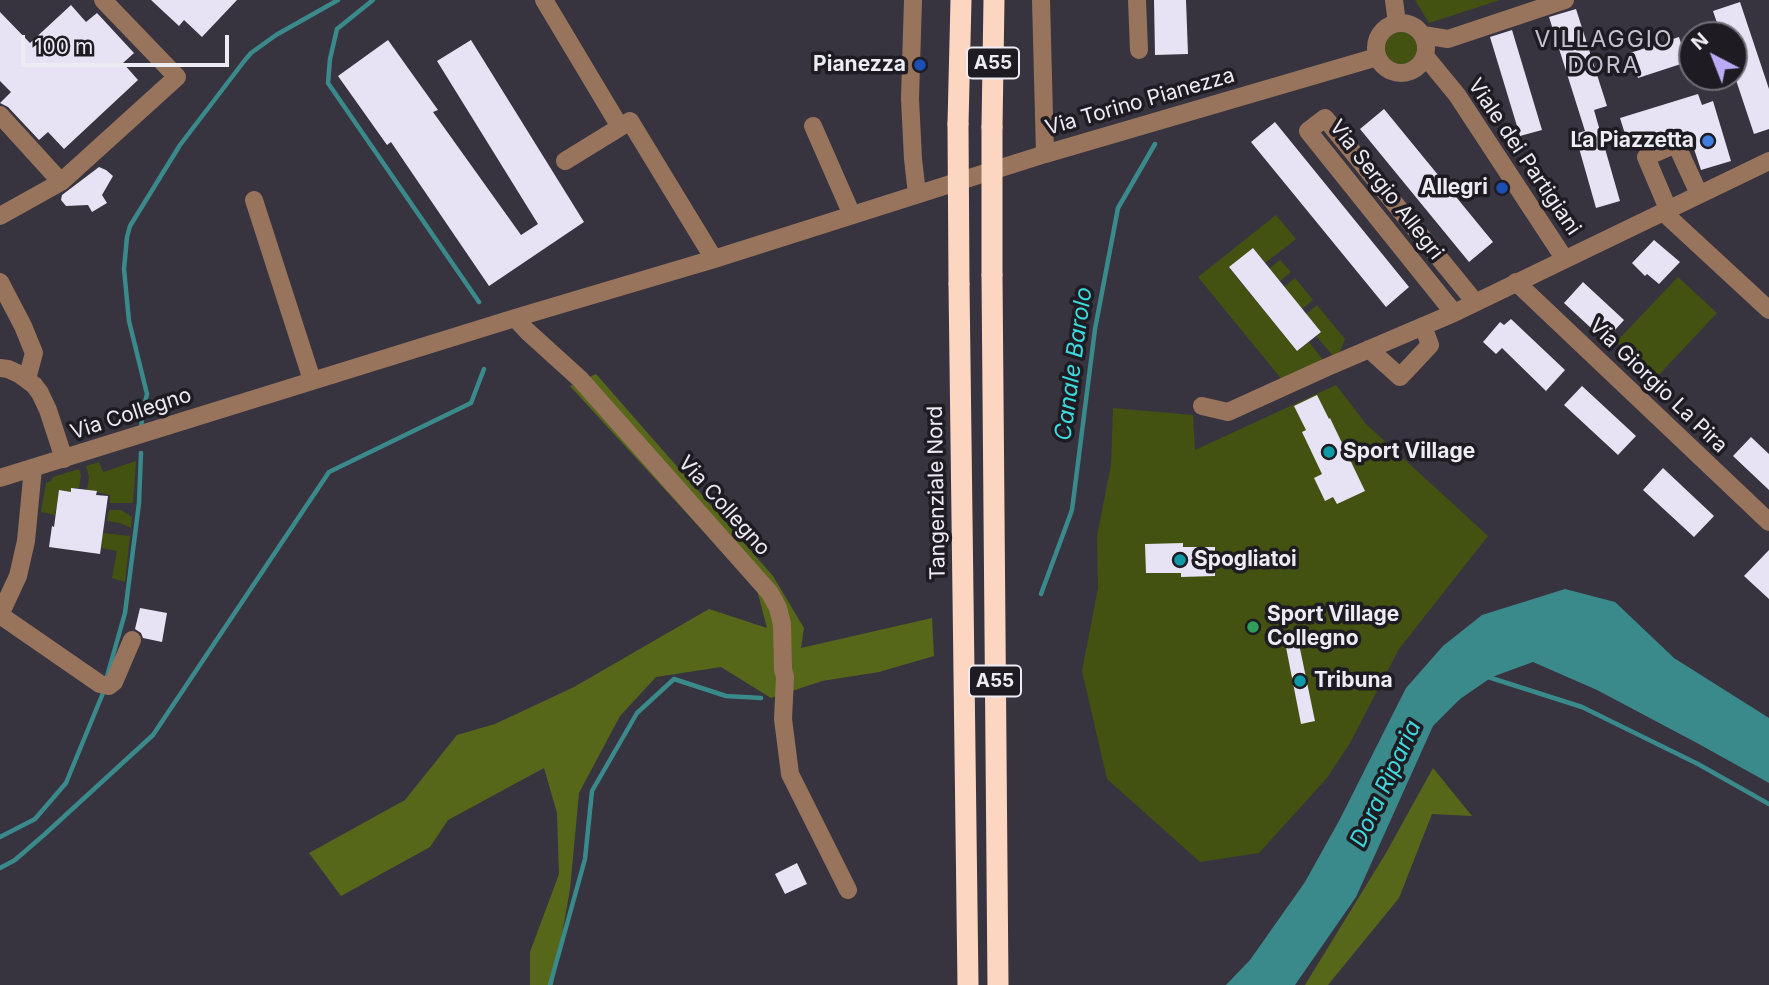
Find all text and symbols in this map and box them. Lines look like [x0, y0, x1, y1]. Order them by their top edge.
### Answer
scale bar [24, 21, 233, 65]
north arrow [1678, 21, 1748, 91]
district label: VILLAGGIO DORA [1536, 26, 1672, 80]
text: N [1687, 28, 1713, 55]
text: 100 m [34, 34, 93, 59]
road number: A55 [967, 48, 1019, 78]
place label: Pianezza [813, 52, 906, 78]
marker: Pianezza [912, 57, 928, 73]
street label: Via Torino Pianezza [1043, 63, 1237, 141]
street label: Viale dei Partigiani [1462, 74, 1586, 240]
street label: Via Sergio Allegri [1324, 115, 1448, 265]
place label: La Piazzetta [1570, 128, 1694, 154]
marker: La Piazzetta [1700, 133, 1716, 149]
place label: Allegri [1421, 175, 1488, 201]
marker: Allegri [1494, 180, 1510, 196]
water label: Canale Barolo [1050, 286, 1098, 442]
street label: Via Giorgio La Pira [1584, 314, 1732, 458]
street label: Via Collegno [67, 383, 195, 445]
street label: Tangenziale Nord [923, 406, 951, 580]
place label: Sport Village [1343, 439, 1475, 465]
marker: Sport Village [1321, 444, 1337, 460]
street label: Via Collegno [673, 451, 775, 561]
place label: Spogliatoi [1194, 547, 1297, 573]
marker: Spogliatoi [1172, 552, 1188, 568]
place label: Sport Village Collegno [1267, 602, 1399, 652]
marker: Sport Village Collegno [1245, 619, 1261, 635]
road number: A55 [969, 666, 1021, 696]
place label: Tribuna [1314, 668, 1393, 694]
marker: Tribuna [1292, 673, 1308, 689]
water label: Dora Riparia [1345, 716, 1427, 852]

